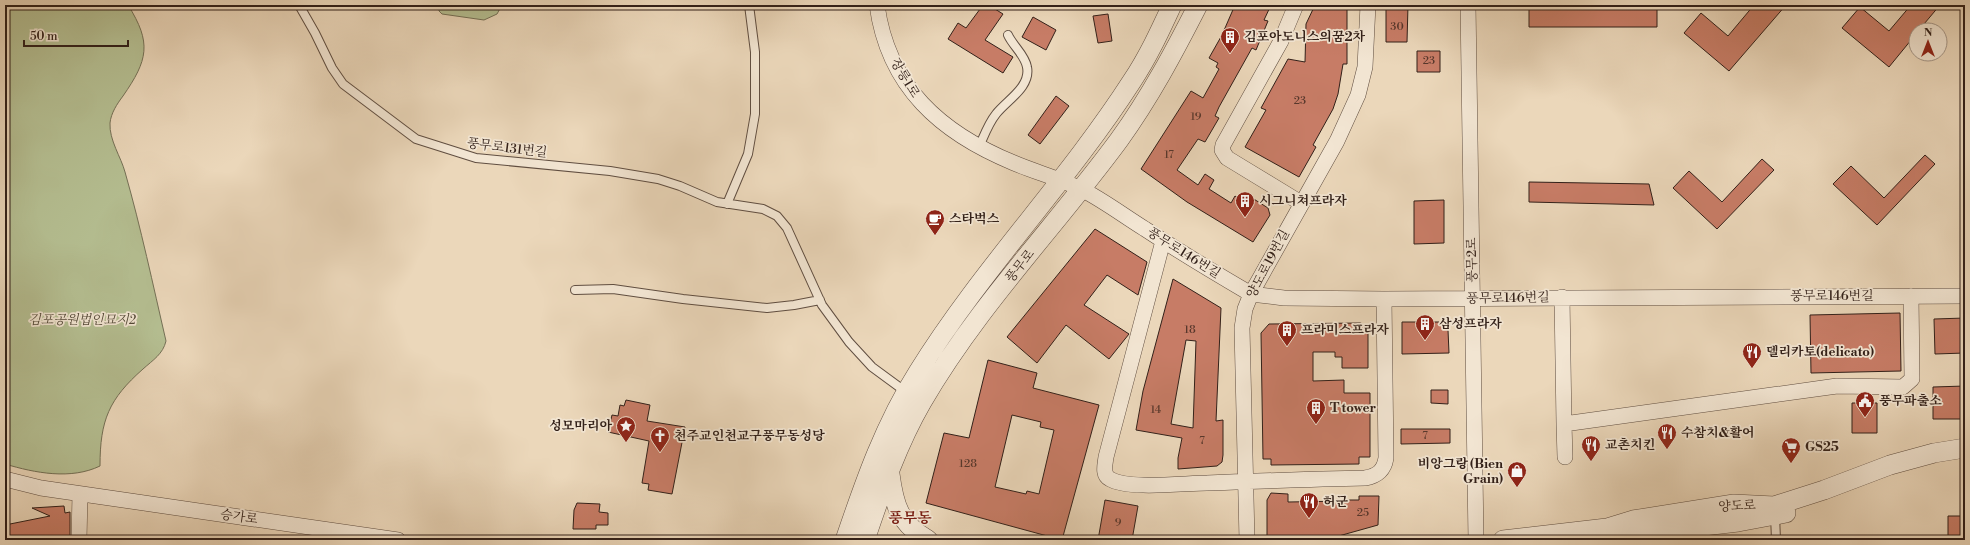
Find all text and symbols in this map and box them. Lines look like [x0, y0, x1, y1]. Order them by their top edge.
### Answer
house number: 30 [1390, 20, 1404, 34]
scale bar [24, 22, 128, 48]
north arrow [1908, 22, 1948, 62]
building icon: 김포아도니스의꿈2차 [1219, 26, 1241, 54]
text: N [1924, 26, 1933, 40]
text: 50 m [30, 29, 58, 44]
place label: 김포아도니스의꿈2차 [1244, 29, 1366, 45]
house number: 23 [1423, 54, 1435, 68]
street label: 장릉1로 [887, 55, 923, 101]
house number: 23 [1294, 94, 1306, 108]
house number: 19 [1190, 110, 1202, 124]
street label: 풍무로131번길 [466, 135, 548, 161]
house number: 17 [1164, 148, 1174, 162]
building icon: 시그니쳐프라자 [1234, 190, 1256, 218]
place label: 시그니쳐프라자 [1259, 193, 1347, 209]
cafe icon: 스타벅스 [924, 208, 946, 236]
place label: 스타벅스 [949, 211, 1000, 227]
street label: 풍무로146번길 [1144, 224, 1224, 282]
street label: 양도로19번길 [1243, 227, 1293, 301]
street label: 풍무2로 [1464, 237, 1480, 283]
street label: 풍무로 [1002, 246, 1038, 286]
street label: 풍무로146번길 [1790, 288, 1874, 304]
street label: 풍무로146번길 [1466, 289, 1550, 307]
park label: 김포공원법인묘지2 [28, 312, 137, 328]
building icon: 삼성프라자 [1414, 313, 1436, 341]
place label: 삼성프라자 [1439, 316, 1502, 332]
building icon: 프라미스프라자 [1276, 319, 1298, 347]
place label: 프라미스프라자 [1301, 322, 1389, 338]
house number: 18 [1184, 323, 1196, 337]
restaurant icon: 델리카토(delicato) [1741, 341, 1763, 369]
place label: 델리카토(delicato) [1766, 344, 1874, 360]
public building icon: 풍무파출소 [1854, 390, 1876, 418]
place label: 풍무파출소 [1879, 393, 1942, 409]
building icon: T tower [1305, 397, 1327, 425]
place label: T tower [1330, 400, 1376, 416]
house number: 14 [1151, 403, 1162, 417]
place icon: 성모마리아 [615, 415, 637, 443]
place label: 성모마리아 [549, 418, 612, 434]
restaurant icon: 수참치&활어 [1656, 422, 1678, 450]
church icon: 천주교인천교구풍무동성당 [649, 425, 671, 453]
place label: 수참치&활어 [1681, 425, 1755, 441]
place label: 천주교인천교구풍무동성당 [674, 428, 825, 444]
house number: 7 [1422, 429, 1428, 443]
house number: 7 [1199, 434, 1205, 448]
restaurant icon: 교촌치킨 [1580, 434, 1602, 462]
supermarket icon: GS25 [1780, 436, 1802, 464]
place label: 교촌치킨 [1605, 437, 1655, 453]
place label: GS25 [1805, 439, 1839, 455]
place label: 비앙그랑 (Bien Grain) [1418, 456, 1503, 487]
house number: 128 [959, 457, 977, 471]
shop icon: 비앙그랑 (Bien Grain) [1506, 460, 1528, 488]
restaurant icon: 허군 [1298, 491, 1320, 519]
place label: 허군 [1323, 494, 1349, 510]
street label: 양도로 [1718, 497, 1757, 515]
street label: 승가로 [219, 506, 259, 528]
house number: 25 [1357, 506, 1369, 520]
district label: 풍무동 [888, 509, 932, 528]
house number: 9 [1115, 516, 1122, 530]

